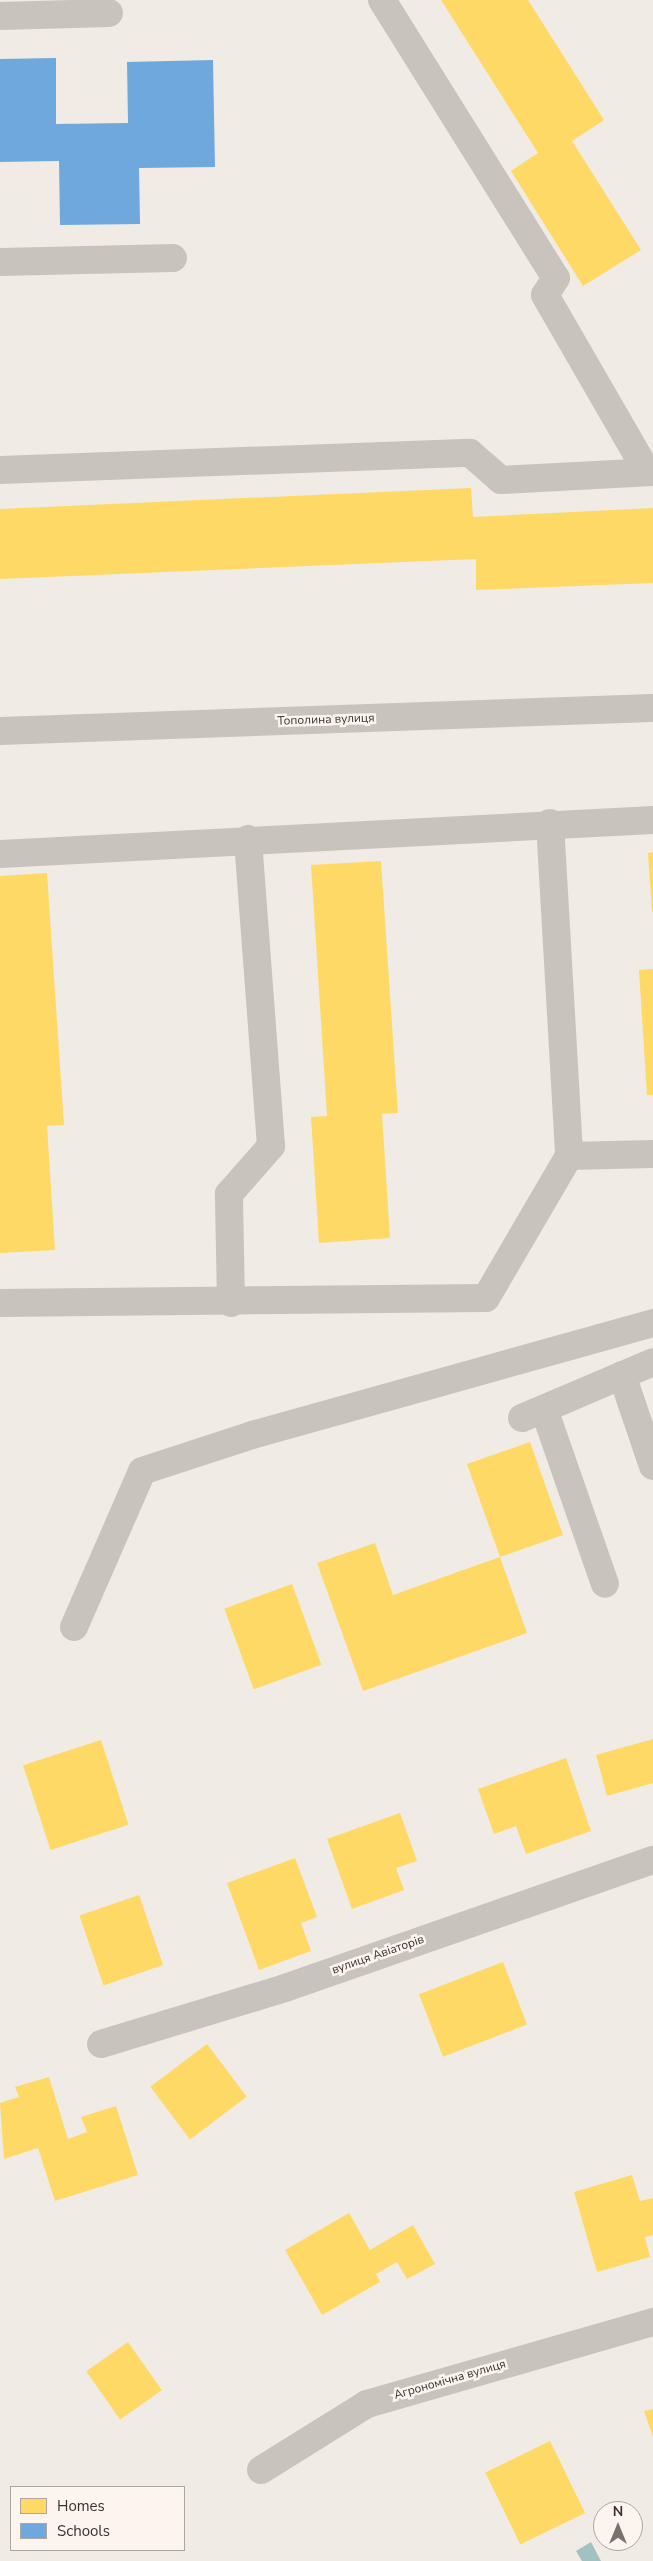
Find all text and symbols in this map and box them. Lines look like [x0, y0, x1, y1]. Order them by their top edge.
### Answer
street label: Тополина вулиця [277, 711, 375, 729]
street label: вулиця Авіаторів [330, 1932, 426, 1978]
street label: Агрономічна вулиця [392, 2357, 508, 2403]
legend [10, 2486, 185, 2551]
text: Homes [57, 2496, 105, 2516]
north arrow [593, 2501, 643, 2551]
text: N [613, 2502, 623, 2521]
text: Schools [57, 2521, 110, 2541]

